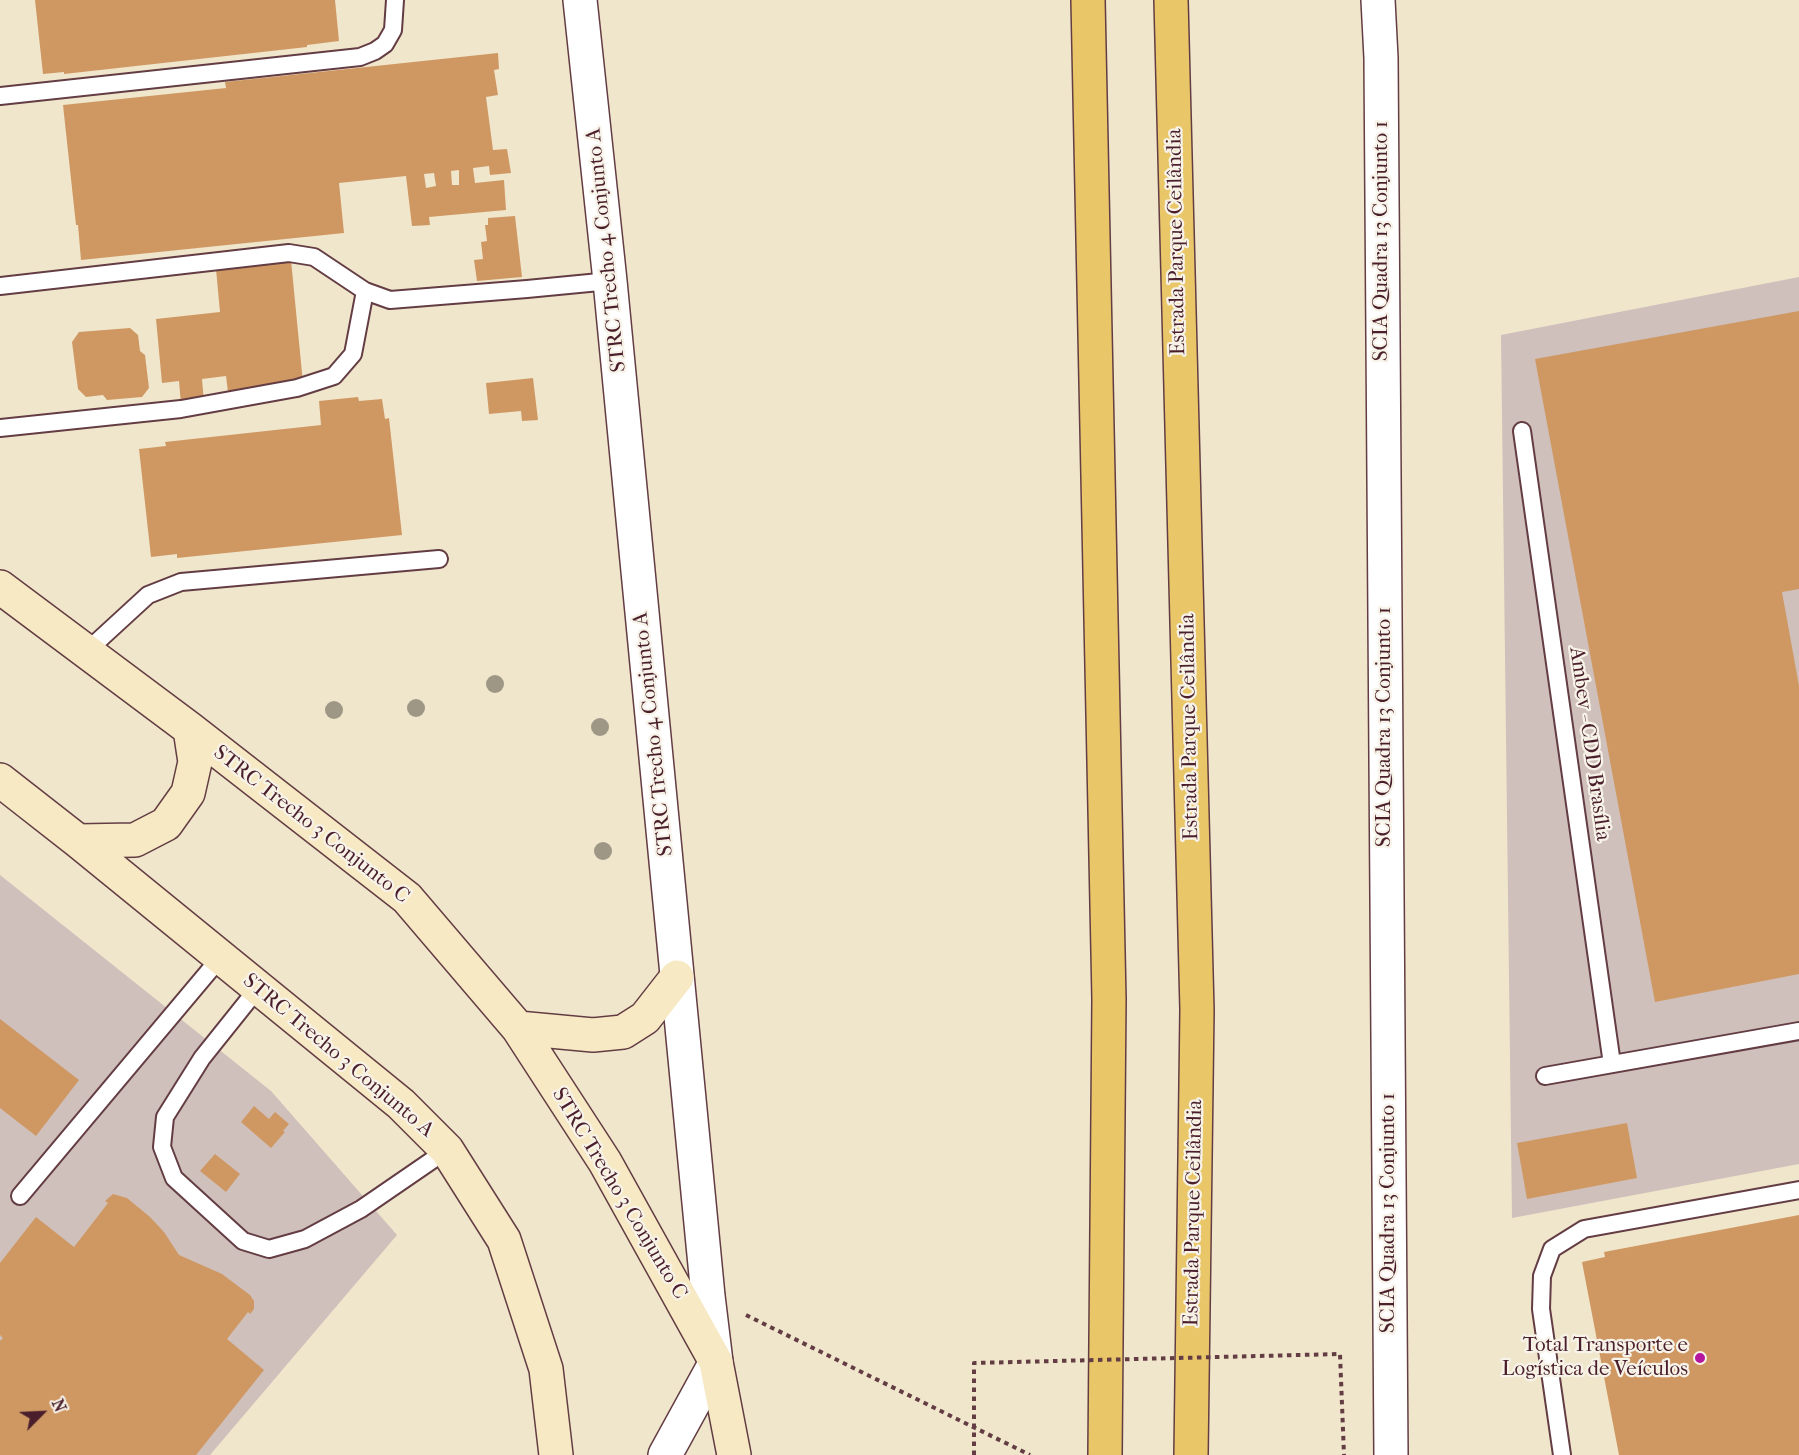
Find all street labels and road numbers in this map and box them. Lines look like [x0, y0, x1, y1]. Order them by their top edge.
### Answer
street label: SCIA Quadra 13 Conjunto 1 [1369, 121, 1395, 361]
street label: STRC Trecho 4 Conjunto A [582, 127, 632, 373]
street label: Estrada Parque Ceilândia [1162, 128, 1192, 356]
street label: SCIA Quadra 13 Conjunto 1 [1372, 607, 1398, 847]
street label: STRC Trecho 4 Conjunto A [629, 611, 679, 857]
street label: Estrada Parque Ceilândia [1175, 613, 1205, 841]
street label: Ambev - CDD Brasília [1563, 645, 1615, 843]
street label: STRC Trecho 3 Conjunto C [208, 741, 414, 909]
street label: STRC Trecho 3 Conjunto A [237, 969, 439, 1143]
street label: STRC Trecho 3 Conjunto C [546, 1084, 692, 1304]
street label: SCIA Quadra 13 Conjunto 1 [1376, 1093, 1402, 1333]
street label: Estrada Parque Ceilândia [1179, 1099, 1209, 1327]

